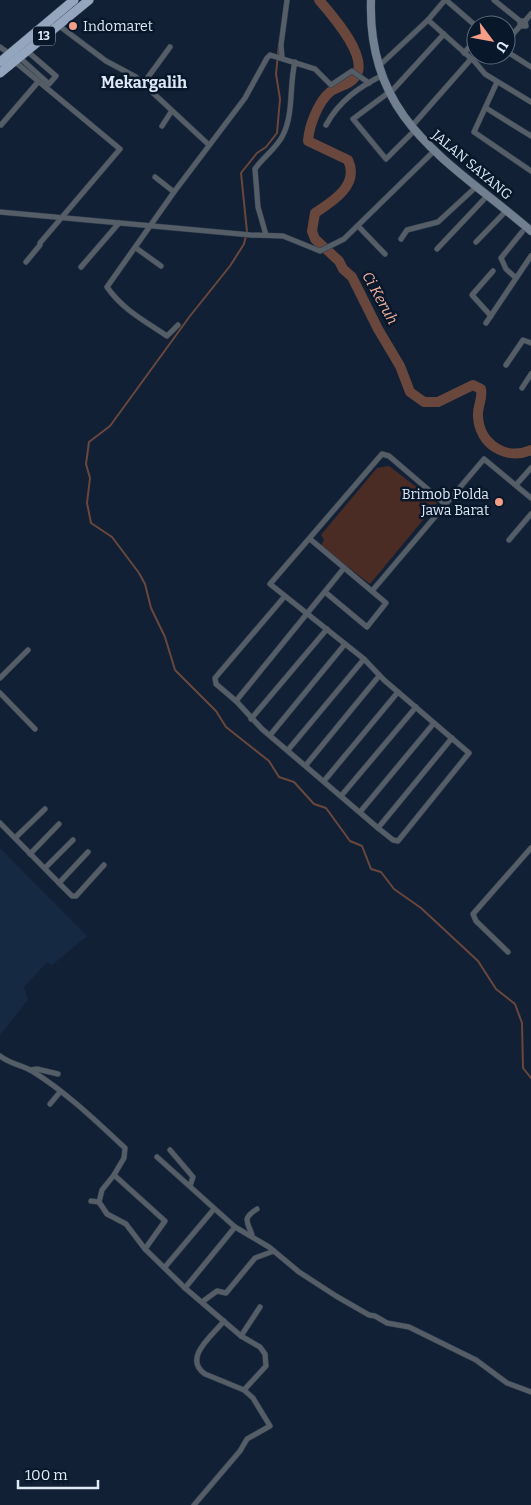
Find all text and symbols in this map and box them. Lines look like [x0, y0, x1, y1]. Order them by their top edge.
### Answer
north arrow [466, 15, 516, 65]
place label: Indomaret [83, 18, 153, 35]
marker: Indomaret [67, 20, 79, 32]
road number: 13 [33, 27, 55, 46]
text: U [491, 38, 512, 56]
district label: Mekargalih [101, 73, 187, 92]
street label: JALAN SAYANG [428, 126, 516, 204]
water label: Ci Keruh [358, 268, 402, 328]
place label: Brimob Polda Jawa Barat [402, 486, 489, 519]
marker: Brimob Polda Jawa Barat [493, 496, 505, 508]
scale bar [18, 1458, 98, 1490]
text: 100 m [25, 1466, 68, 1484]

